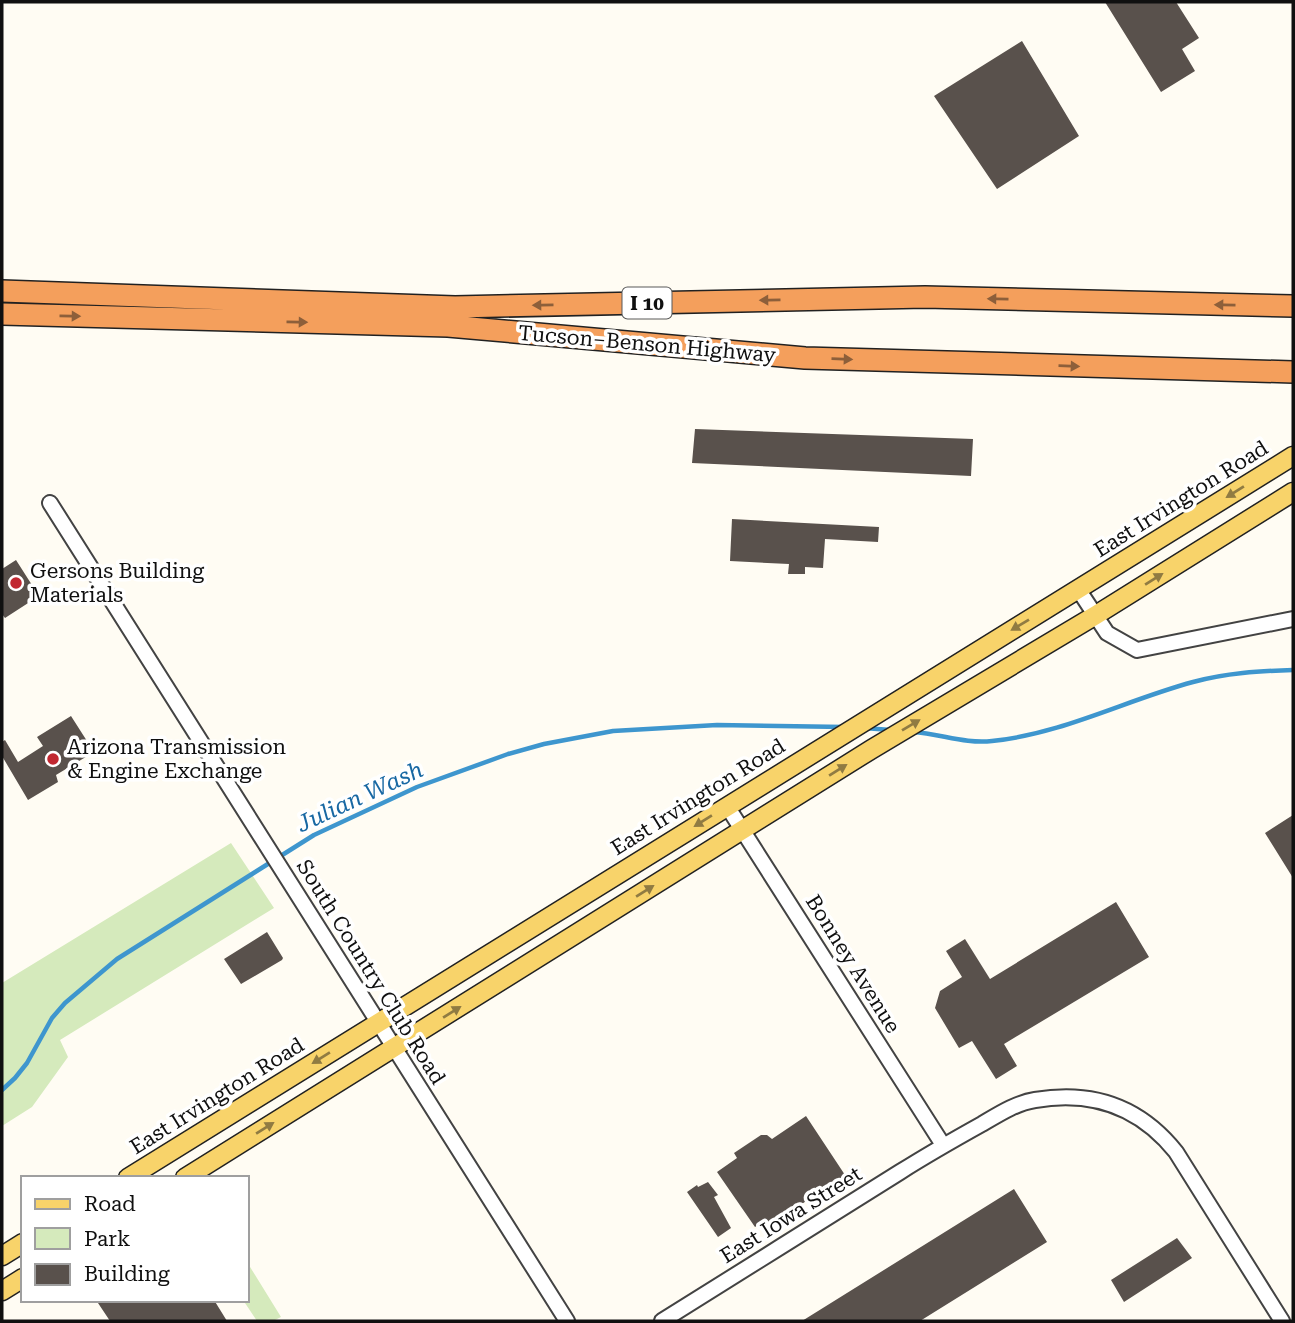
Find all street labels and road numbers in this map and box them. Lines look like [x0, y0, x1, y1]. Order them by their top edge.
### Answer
road number: I 10 [622, 288, 672, 318]
street label: Tucson–Benson Highway [517, 321, 777, 367]
street label: East Irvington Road [1090, 435, 1273, 562]
street label: East Irvington Road [607, 733, 790, 860]
street label: South Country Club Road [292, 855, 450, 1089]
street label: Bonney Avenue [801, 890, 905, 1038]
street label: East Irvington Road [126, 1032, 309, 1159]
street label: East Iowa Street [716, 1162, 866, 1268]

